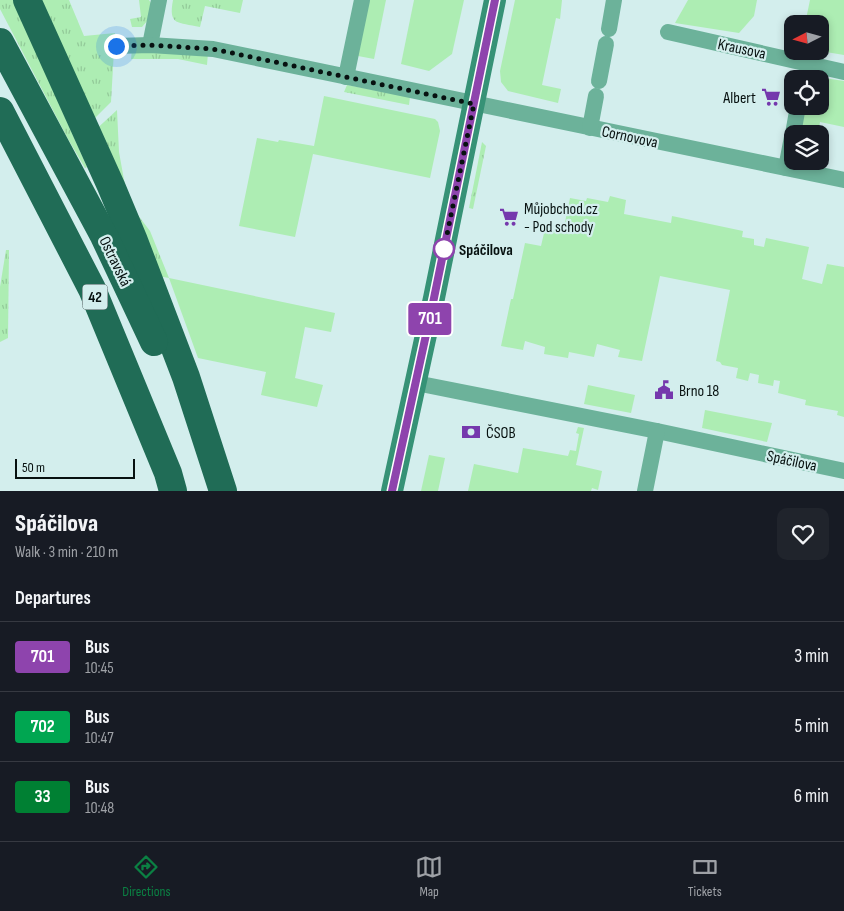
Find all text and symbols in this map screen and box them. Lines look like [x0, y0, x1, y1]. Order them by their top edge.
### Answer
north arrow [784, 15, 829, 60]
map controls [784, 15, 829, 170]
your location [104, 34, 129, 59]
street label: Krausova [716, 35, 767, 64]
button: locate [784, 70, 829, 115]
supermarket icon: Albert [760, 86, 782, 108]
place label: Albert [722, 89, 756, 108]
street label: Cornovova [600, 122, 659, 153]
button: layers [784, 125, 829, 170]
place label: Můjobchod.cz - Pod schody [524, 200, 598, 237]
supermarket icon: Můjobchod.cz - Pod schody [498, 206, 520, 228]
street label: Ostravská [94, 234, 135, 290]
marker: Spáčilova [433, 238, 455, 260]
place label: Spáčilova [459, 241, 513, 260]
road number: 42 [82, 284, 108, 310]
line badge: 701 [401, 303, 459, 335]
text: 701 [418, 308, 442, 329]
public building icon: Brno 18 [653, 379, 675, 401]
place label: Brno 18 [679, 382, 719, 401]
bank icon: ČSOB [460, 421, 482, 443]
place label: ČSOB [486, 424, 516, 443]
street label: Spáčilova [765, 447, 818, 476]
scale bar [15, 456, 135, 479]
text: 50 m [22, 459, 45, 476]
button: heart [777, 508, 829, 560]
text: Spáčilova [15, 509, 98, 538]
text: Walk · 3 min · 210 m [15, 543, 118, 562]
text: Departures [15, 587, 91, 610]
text: Bus [85, 636, 110, 659]
text: 3 min [794, 645, 829, 668]
text: 701 [31, 646, 54, 667]
text: 10:45 [85, 659, 114, 678]
text: Bus [85, 706, 110, 729]
text: 5 min [794, 715, 829, 738]
text: 702 [30, 716, 55, 737]
text: 10:47 [85, 729, 114, 748]
text: Bus [85, 776, 110, 799]
text: 6 min [794, 785, 829, 808]
text: 33 [34, 786, 51, 807]
text: 10:48 [85, 799, 114, 818]
tab: Directions [122, 853, 170, 900]
tab: Map [415, 853, 443, 900]
tab: Tickets [688, 853, 722, 900]

